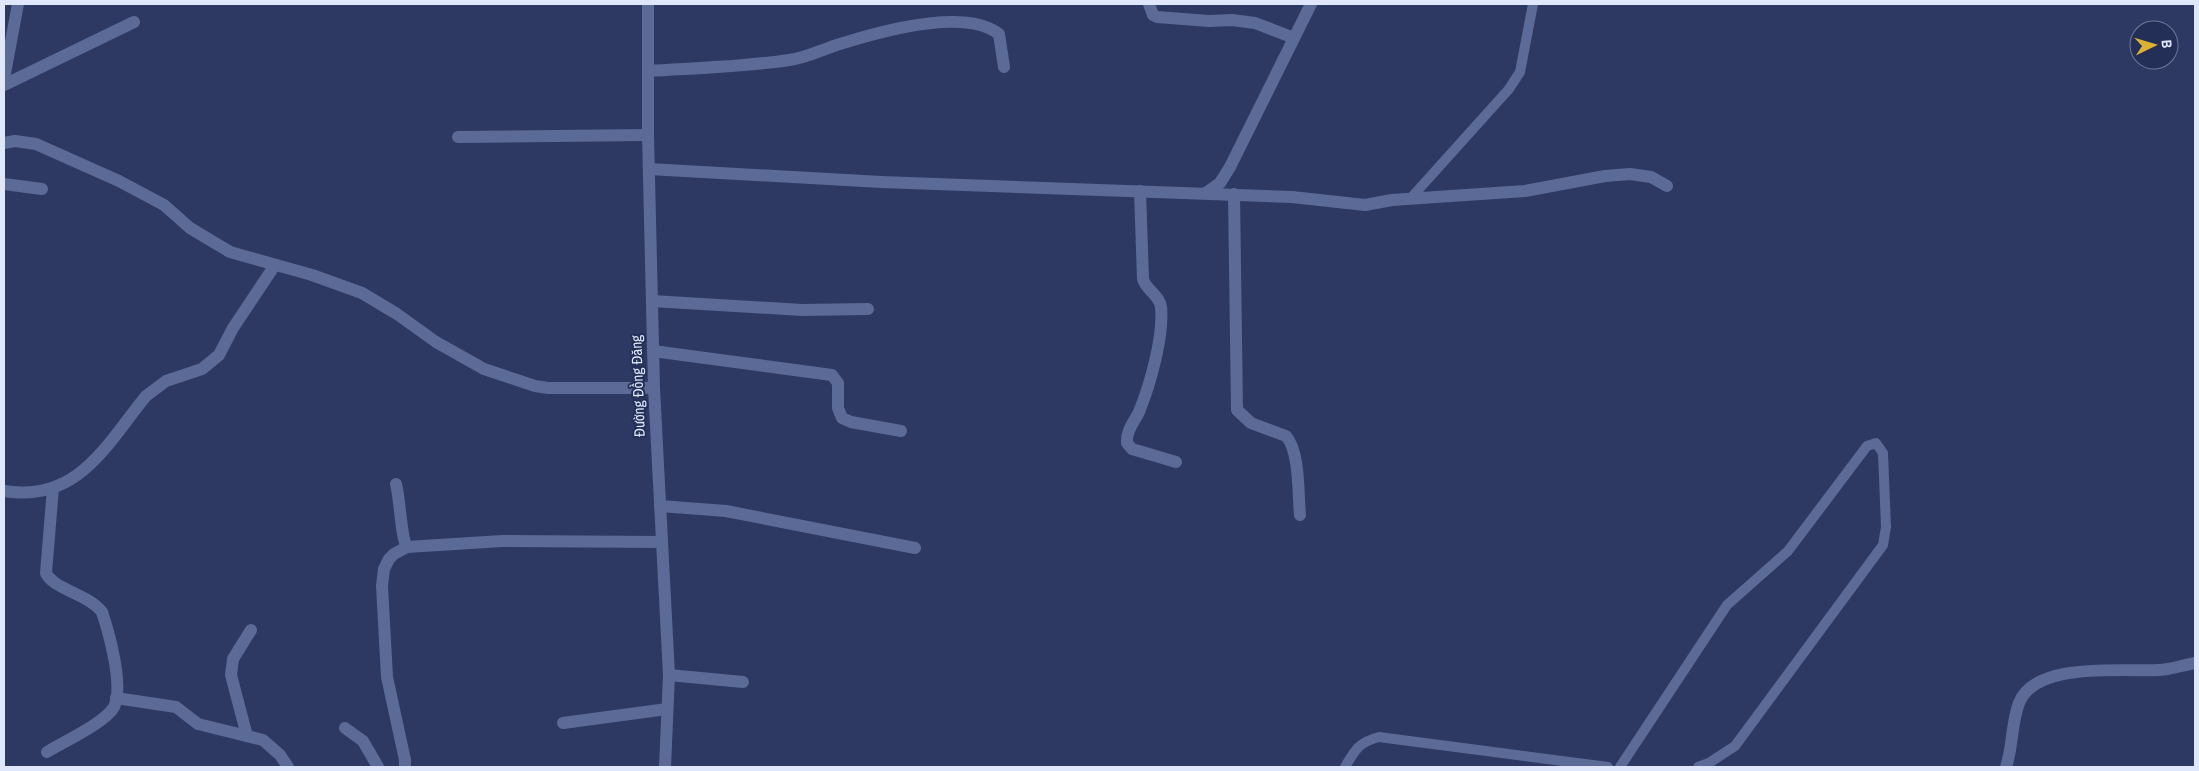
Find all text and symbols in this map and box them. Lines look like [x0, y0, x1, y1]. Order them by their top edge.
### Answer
north arrow [2129, 20, 2179, 70]
text: B [2158, 39, 2176, 49]
street label: Đường Đồng Đăng [625, 335, 650, 437]

